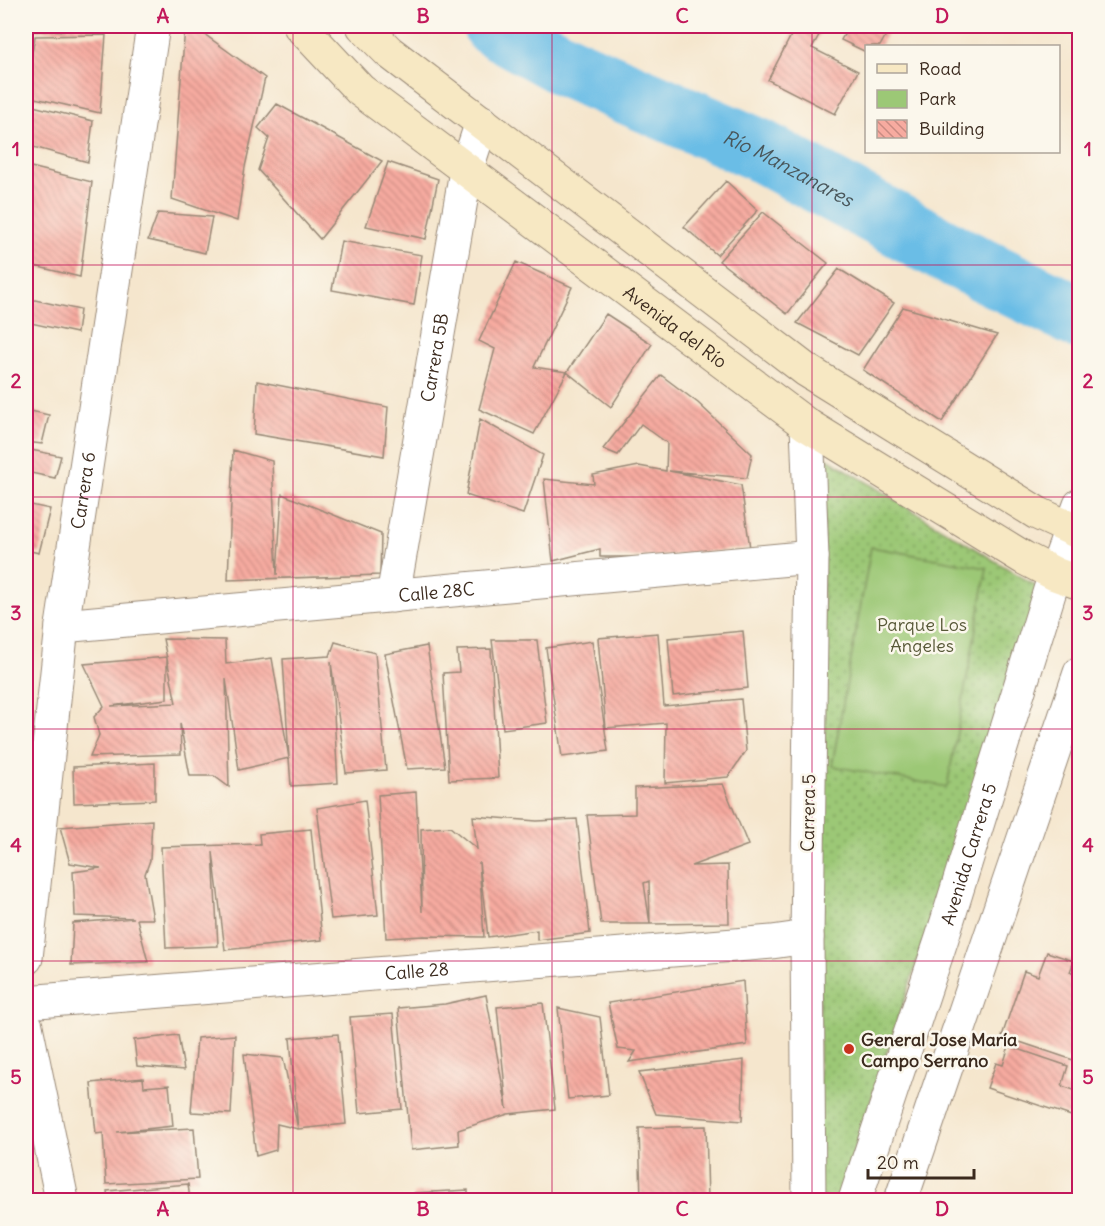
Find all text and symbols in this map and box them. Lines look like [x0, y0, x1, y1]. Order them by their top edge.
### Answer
text: A [157, 3, 170, 28]
text: B [416, 3, 430, 28]
text: C [675, 3, 689, 28]
text: D [935, 3, 949, 28]
legend [865, 45, 1060, 153]
text: Road [919, 57, 962, 80]
text: Park [919, 87, 956, 110]
text: Building [919, 117, 984, 140]
water label: Río Manzanares [719, 124, 860, 212]
text: 1 [12, 136, 20, 161]
text: 1 [1084, 136, 1092, 161]
street label: Avenida del Río [619, 280, 732, 373]
street label: Carrera 5B [415, 311, 453, 404]
text: 2 [11, 368, 22, 393]
text: 2 [1083, 368, 1094, 393]
street label: Carrera 6 [65, 450, 100, 531]
street label: Calle 28C [397, 577, 476, 606]
text: 3 [10, 600, 22, 625]
text: 3 [1082, 600, 1094, 625]
park label: Parque Los Angeles [877, 613, 967, 657]
street label: Carrera 5 [796, 774, 820, 852]
street label: Avenida Carrera 5 [935, 780, 1001, 928]
text: 4 [10, 832, 22, 857]
text: 4 [1082, 832, 1094, 857]
street label: Calle 28 [384, 957, 450, 985]
place label: General Jose María Campo Serrano [861, 1028, 1017, 1072]
marker: General Jose María Campo Serrano [842, 1042, 856, 1056]
text: 5 [10, 1064, 22, 1089]
text: 5 [1082, 1064, 1094, 1089]
scale bar [868, 1142, 974, 1180]
text: 20 m [877, 1151, 919, 1174]
text: A [157, 1196, 170, 1221]
text: B [416, 1196, 430, 1221]
text: C [675, 1196, 689, 1221]
text: D [935, 1196, 949, 1221]

